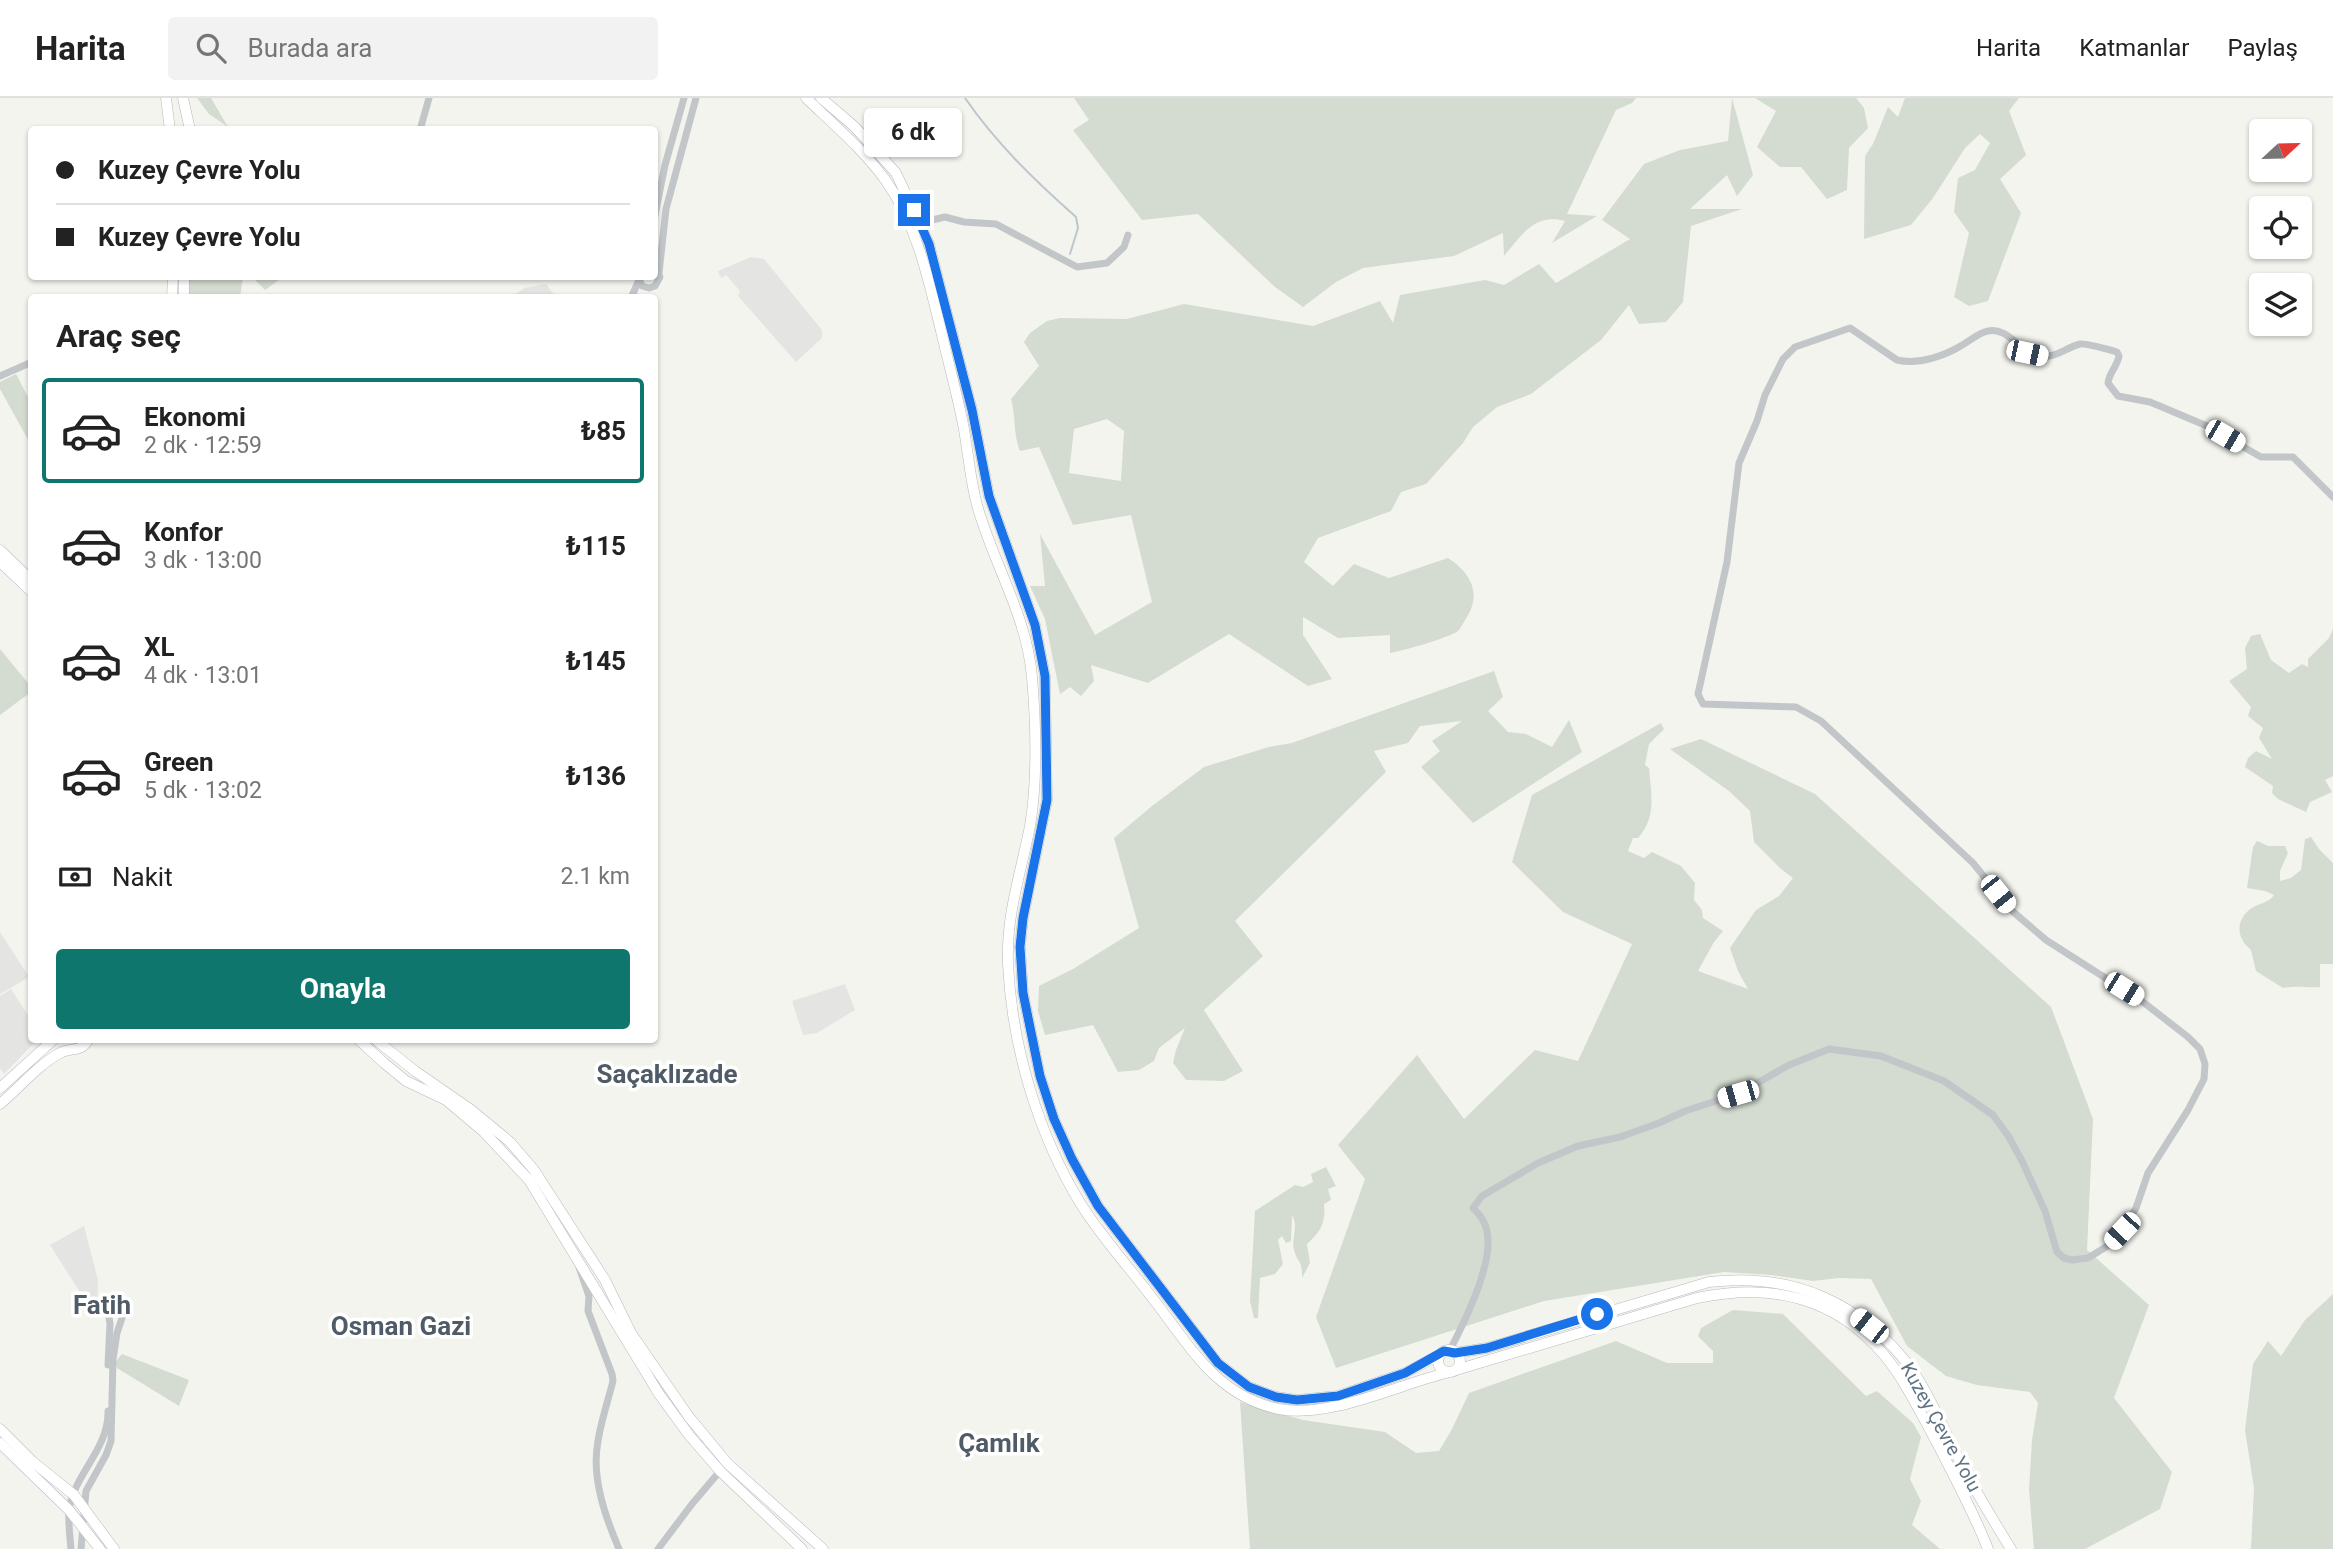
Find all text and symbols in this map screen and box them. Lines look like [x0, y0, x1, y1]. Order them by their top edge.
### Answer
search box [168, 17, 658, 80]
text: Harita [35, 29, 126, 68]
icon: search [192, 29, 230, 67]
text: Burada ara [248, 33, 372, 63]
text: Harita [1976, 34, 2041, 62]
text: Katmanlar [2079, 34, 2189, 62]
text: Paylaş [2227, 34, 2298, 62]
callout: 6 dk [865, 108, 963, 158]
text: 6 dk [891, 119, 935, 146]
north arrow [2249, 119, 2312, 182]
map controls [2249, 119, 2312, 336]
text: Kuzey Çevre Yolu [98, 155, 300, 185]
route end [898, 194, 930, 226]
button: locate [2249, 196, 2312, 259]
text: Kuzey Çevre Yolu [98, 222, 300, 252]
button: layers [2249, 273, 2312, 336]
text: Araç seç [56, 317, 181, 355]
car [2005, 338, 2050, 368]
icon: car [60, 399, 123, 462]
text: Ekonomi [144, 402, 246, 432]
text: ₺85 [581, 416, 626, 446]
car [2202, 416, 2249, 456]
text: 2 dk · 12:59 [144, 432, 262, 459]
icon: car [60, 514, 123, 577]
text: Konfor [144, 517, 223, 547]
text: ₺115 [566, 531, 626, 561]
text: 3 dk · 13:00 [144, 547, 262, 574]
icon: car [60, 629, 123, 692]
text: XL [144, 632, 175, 662]
text: ₺145 [566, 646, 626, 676]
text: 4 dk · 13:01 [144, 662, 262, 689]
icon: car [60, 744, 123, 807]
text: Green [144, 747, 214, 777]
text: ₺136 [566, 761, 626, 791]
text: 5 dk · 13:02 [144, 777, 262, 804]
icon: cash [56, 858, 94, 896]
text: Nakit [112, 862, 173, 892]
text: 2.1 km [561, 863, 630, 890]
car [1977, 871, 2020, 917]
button: Onayla [56, 949, 630, 1029]
car [2101, 969, 2148, 1009]
district label: Saçaklızade [596, 1059, 738, 1089]
car [1715, 1078, 1762, 1110]
car [2100, 1208, 2145, 1254]
district label: Fatih [73, 1290, 131, 1320]
route start [1581, 1298, 1613, 1330]
car [1846, 1305, 1893, 1347]
district label: Osman Gazi [331, 1311, 471, 1341]
street label: Kuzey Çevre Yolu [1896, 1358, 1986, 1496]
district label: Çamlık [958, 1428, 1041, 1458]

